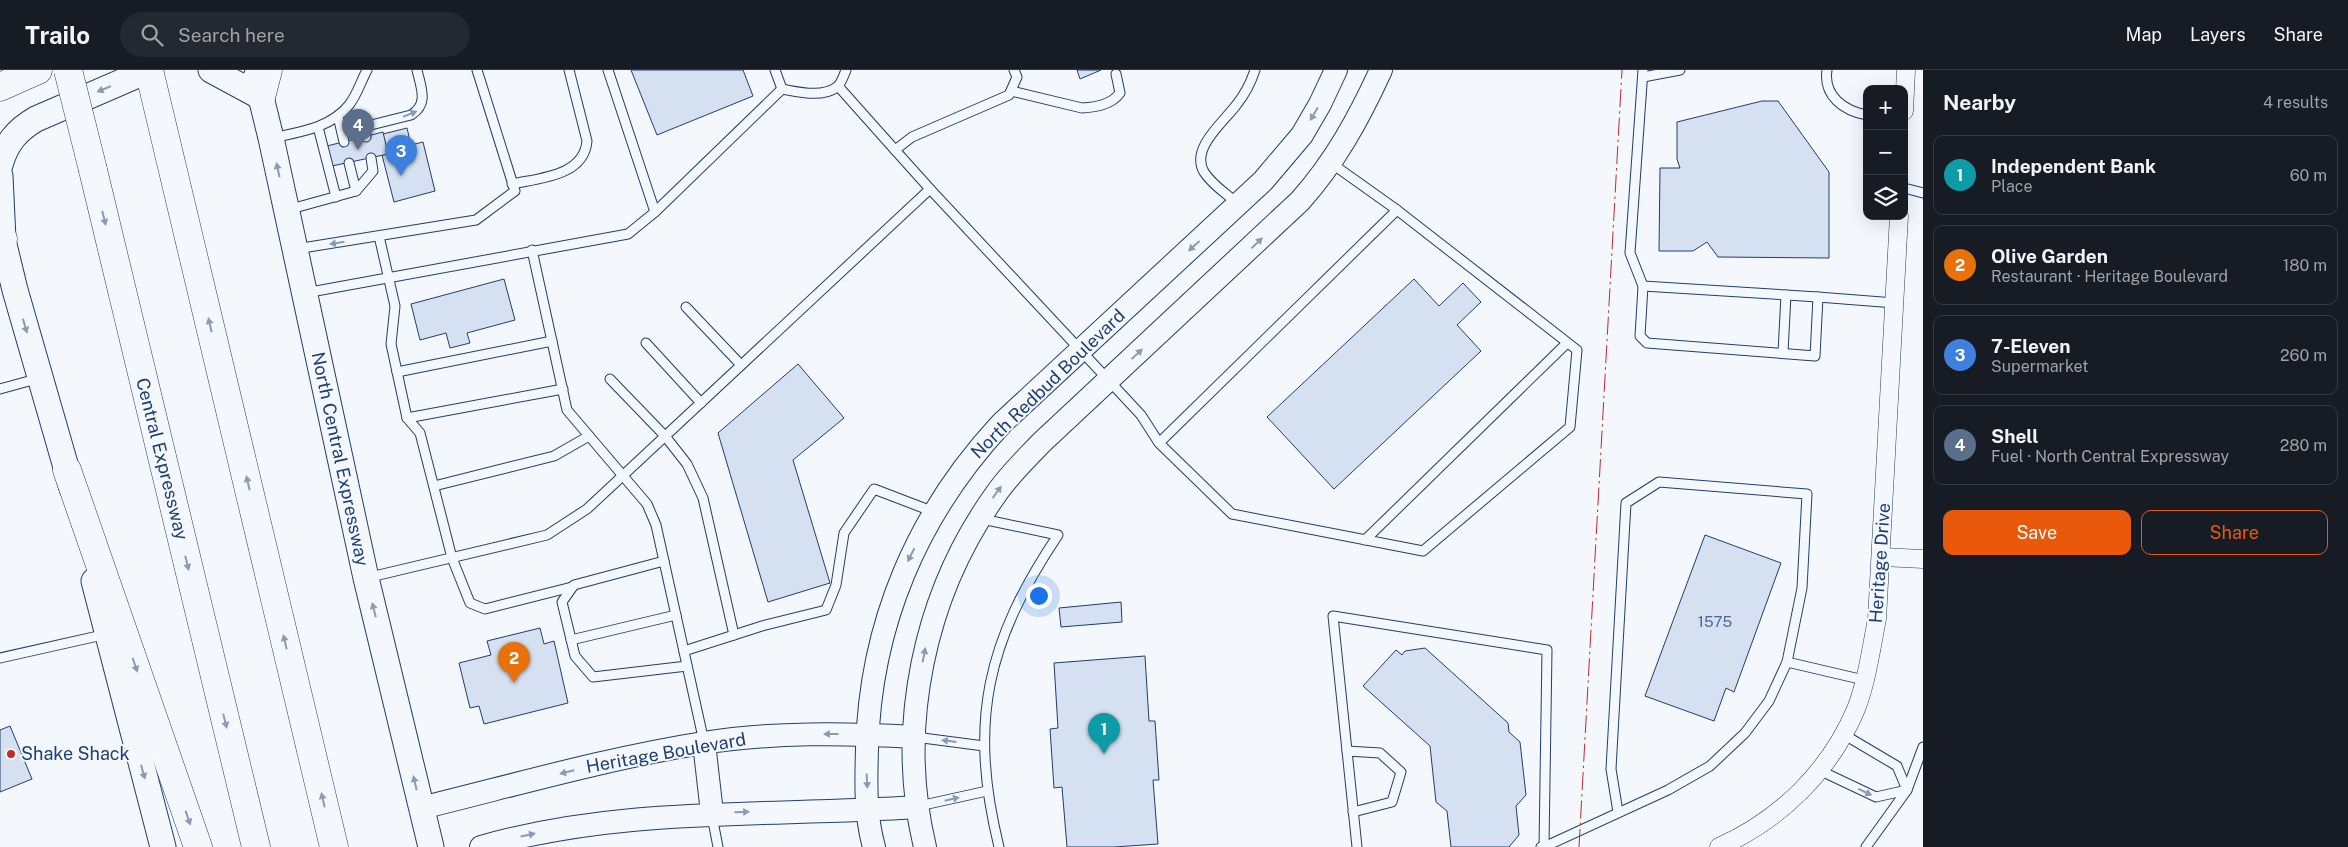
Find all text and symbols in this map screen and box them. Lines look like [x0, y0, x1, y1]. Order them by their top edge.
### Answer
search box [120, 12, 470, 57]
text: Trailo [25, 21, 90, 49]
icon: search [138, 21, 166, 49]
text: Search here [178, 24, 285, 46]
text: Map [2126, 24, 2162, 45]
text: Layers [2190, 24, 2246, 45]
text: Share [2274, 24, 2323, 45]
map controls [1863, 85, 1908, 220]
button: + [1863, 85, 1908, 130]
one-way arrow [97, 86, 111, 94]
text: Nearby [1943, 90, 2016, 115]
text: 4 results [2263, 93, 2328, 112]
one-way arrow [1310, 107, 1319, 120]
pin: 4 [342, 109, 374, 150]
one-way arrow [403, 110, 417, 118]
button: − [1863, 130, 1908, 175]
pin: 3 [385, 135, 417, 176]
text: Independent Bank [1991, 155, 2156, 177]
one-way arrow [274, 163, 282, 178]
text: 1 [1957, 166, 1963, 185]
text: 60 m [2290, 166, 2327, 185]
button: layers [1863, 175, 1908, 220]
text: Place [1991, 177, 2033, 196]
one-way arrow [100, 210, 108, 225]
one-way arrow [1250, 237, 1262, 249]
one-way arrow [329, 239, 345, 247]
one-way arrow [1188, 240, 1200, 252]
text: Olive Garden [1991, 245, 2108, 267]
text: 2 [1955, 256, 1965, 275]
text: 180 m [2283, 256, 2327, 275]
text: Restaurant · Heritage Boulevard [1991, 267, 2228, 286]
street label: North Redbud Boulevard [966, 305, 1129, 463]
one-way arrow [206, 318, 214, 333]
one-way arrow [22, 319, 30, 334]
text: 7-Eleven [1991, 335, 2070, 357]
text: 3 [1955, 346, 1965, 365]
text: 260 m [2280, 346, 2327, 365]
one-way arrow [1131, 348, 1143, 360]
street label: North Central Expressway [308, 350, 374, 568]
text: Supermarket [1991, 357, 2088, 376]
street label: Central Expressway [132, 376, 193, 542]
text: Shell [1991, 425, 2039, 447]
text: 4 [1955, 436, 1965, 455]
text: 280 m [2280, 436, 2327, 455]
text: Fuel · North Central Expressway [1991, 447, 2229, 466]
one-way arrow [244, 476, 252, 491]
one-way arrow [992, 485, 1002, 499]
street label: Heritage Drive [1865, 502, 1894, 624]
button: Save [1943, 510, 2131, 555]
button: Share [2141, 510, 2328, 555]
one-way arrow [907, 548, 915, 562]
one-way arrow [183, 555, 191, 570]
your location [1026, 583, 1052, 609]
one-way arrow [370, 603, 378, 618]
house number: 1575 [1698, 613, 1732, 630]
one-way arrow [281, 634, 289, 649]
pin: 2 [498, 642, 530, 683]
one-way arrow [920, 647, 928, 663]
one-way arrow [132, 657, 139, 672]
one-way arrow [221, 713, 229, 728]
pin: 1 [1088, 713, 1120, 754]
street label: Heritage Boulevard [584, 728, 747, 777]
one-way arrow [823, 730, 839, 738]
one-way arrow [941, 737, 957, 745]
place label: Shake Shack [21, 743, 130, 764]
marker: Shake Shack [5, 748, 17, 760]
one-way arrow [139, 764, 147, 779]
one-way arrow [560, 768, 575, 776]
one-way arrow [863, 773, 871, 789]
one-way arrow [411, 775, 419, 790]
one-way arrow [1858, 788, 1872, 796]
one-way arrow [319, 792, 327, 807]
one-way arrow [944, 795, 959, 803]
one-way arrow [734, 808, 750, 816]
one-way arrow [185, 811, 192, 826]
one-way arrow [521, 831, 536, 839]

